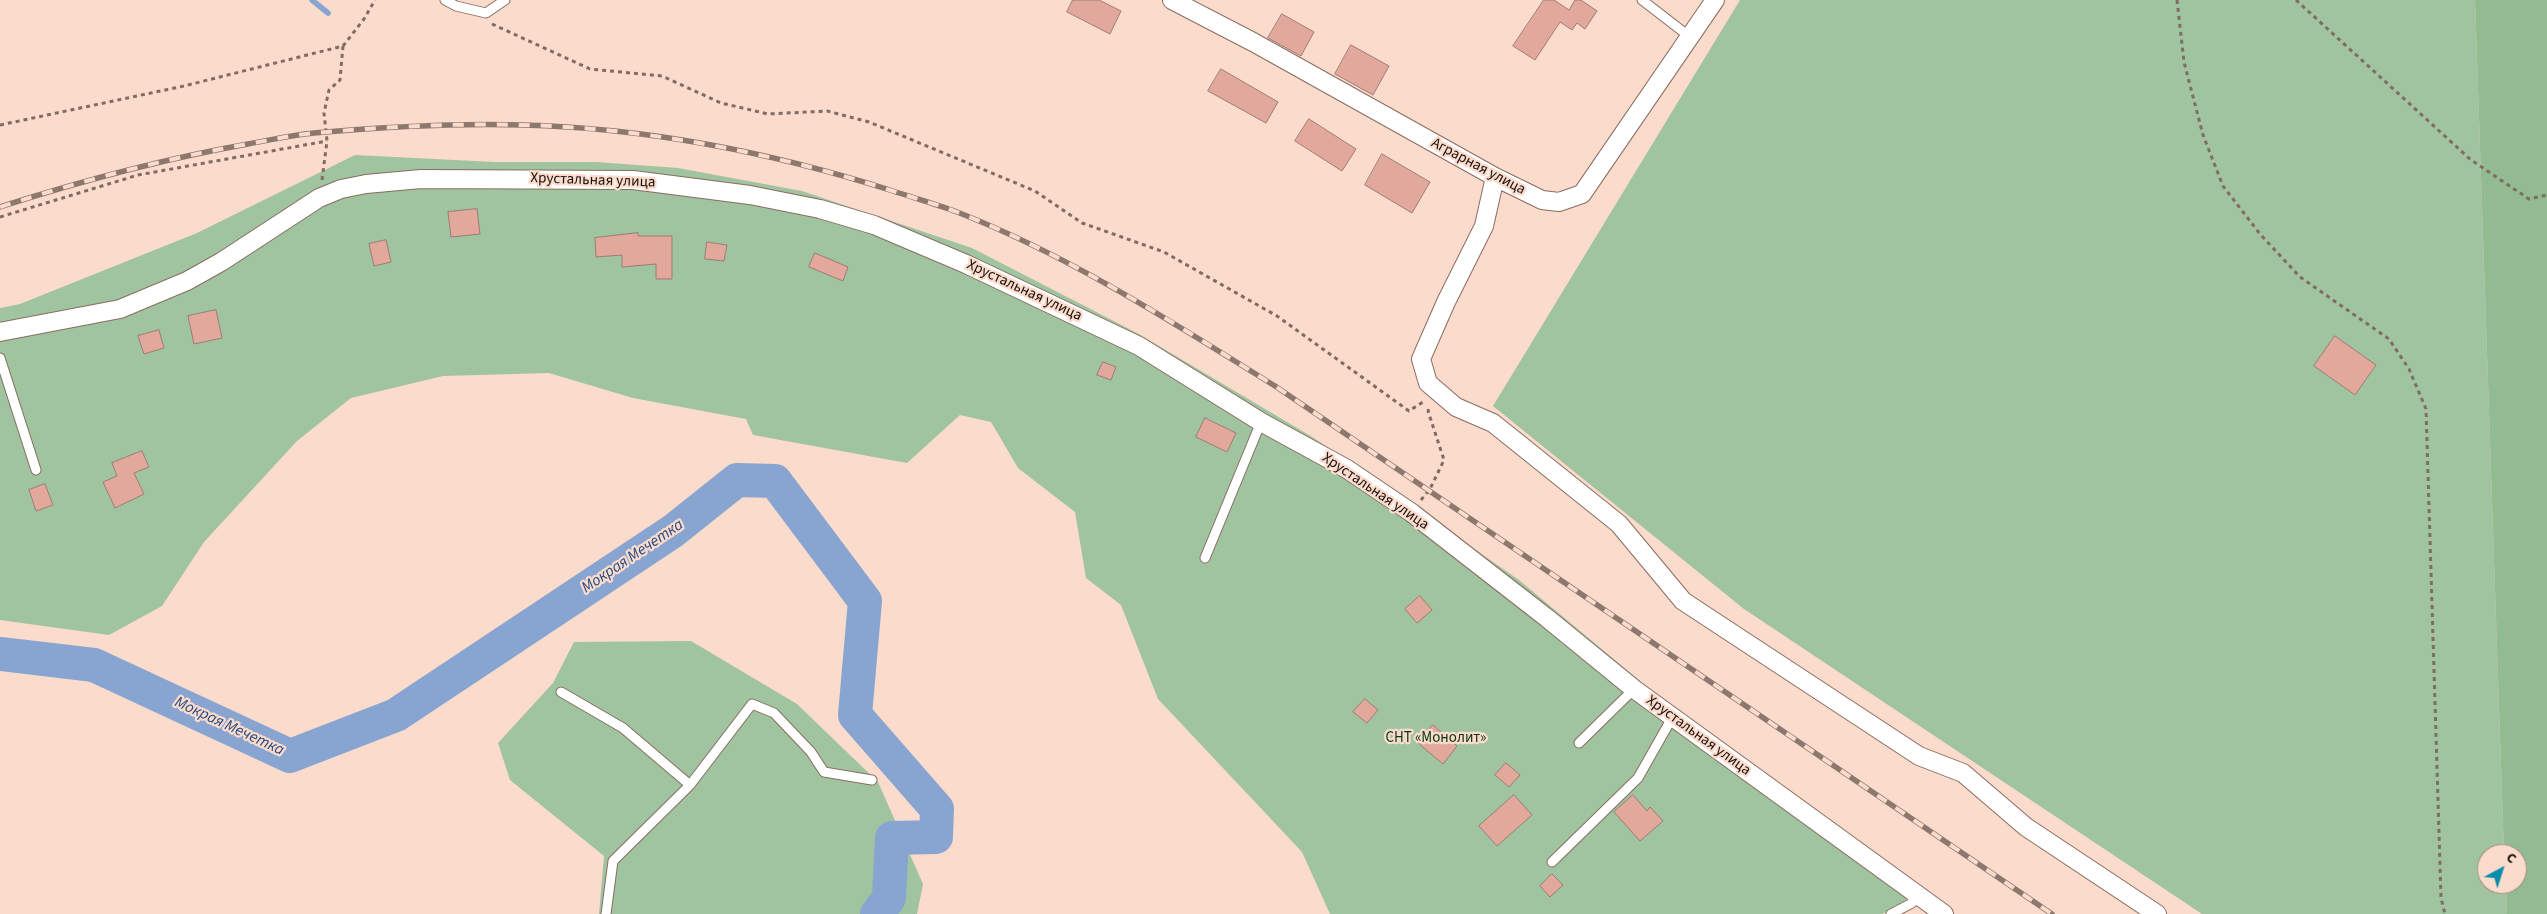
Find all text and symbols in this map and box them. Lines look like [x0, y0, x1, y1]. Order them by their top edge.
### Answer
street label: Аграрная улица [1428, 135, 1528, 199]
street label: Хрустальная улица [530, 170, 656, 192]
street label: Хрустальная улица [964, 256, 1084, 326]
street label: Хрустальная улица [1318, 450, 1432, 534]
water label: Мокрая Мечетка [579, 516, 687, 598]
street label: Хрустальная улица [1642, 692, 1754, 780]
water label: Мокрая Мечетка [171, 693, 287, 761]
park label: СНТ «Монолит» [1386, 730, 1486, 748]
north arrow [2477, 844, 2527, 894]
text: С [2501, 848, 2521, 869]

